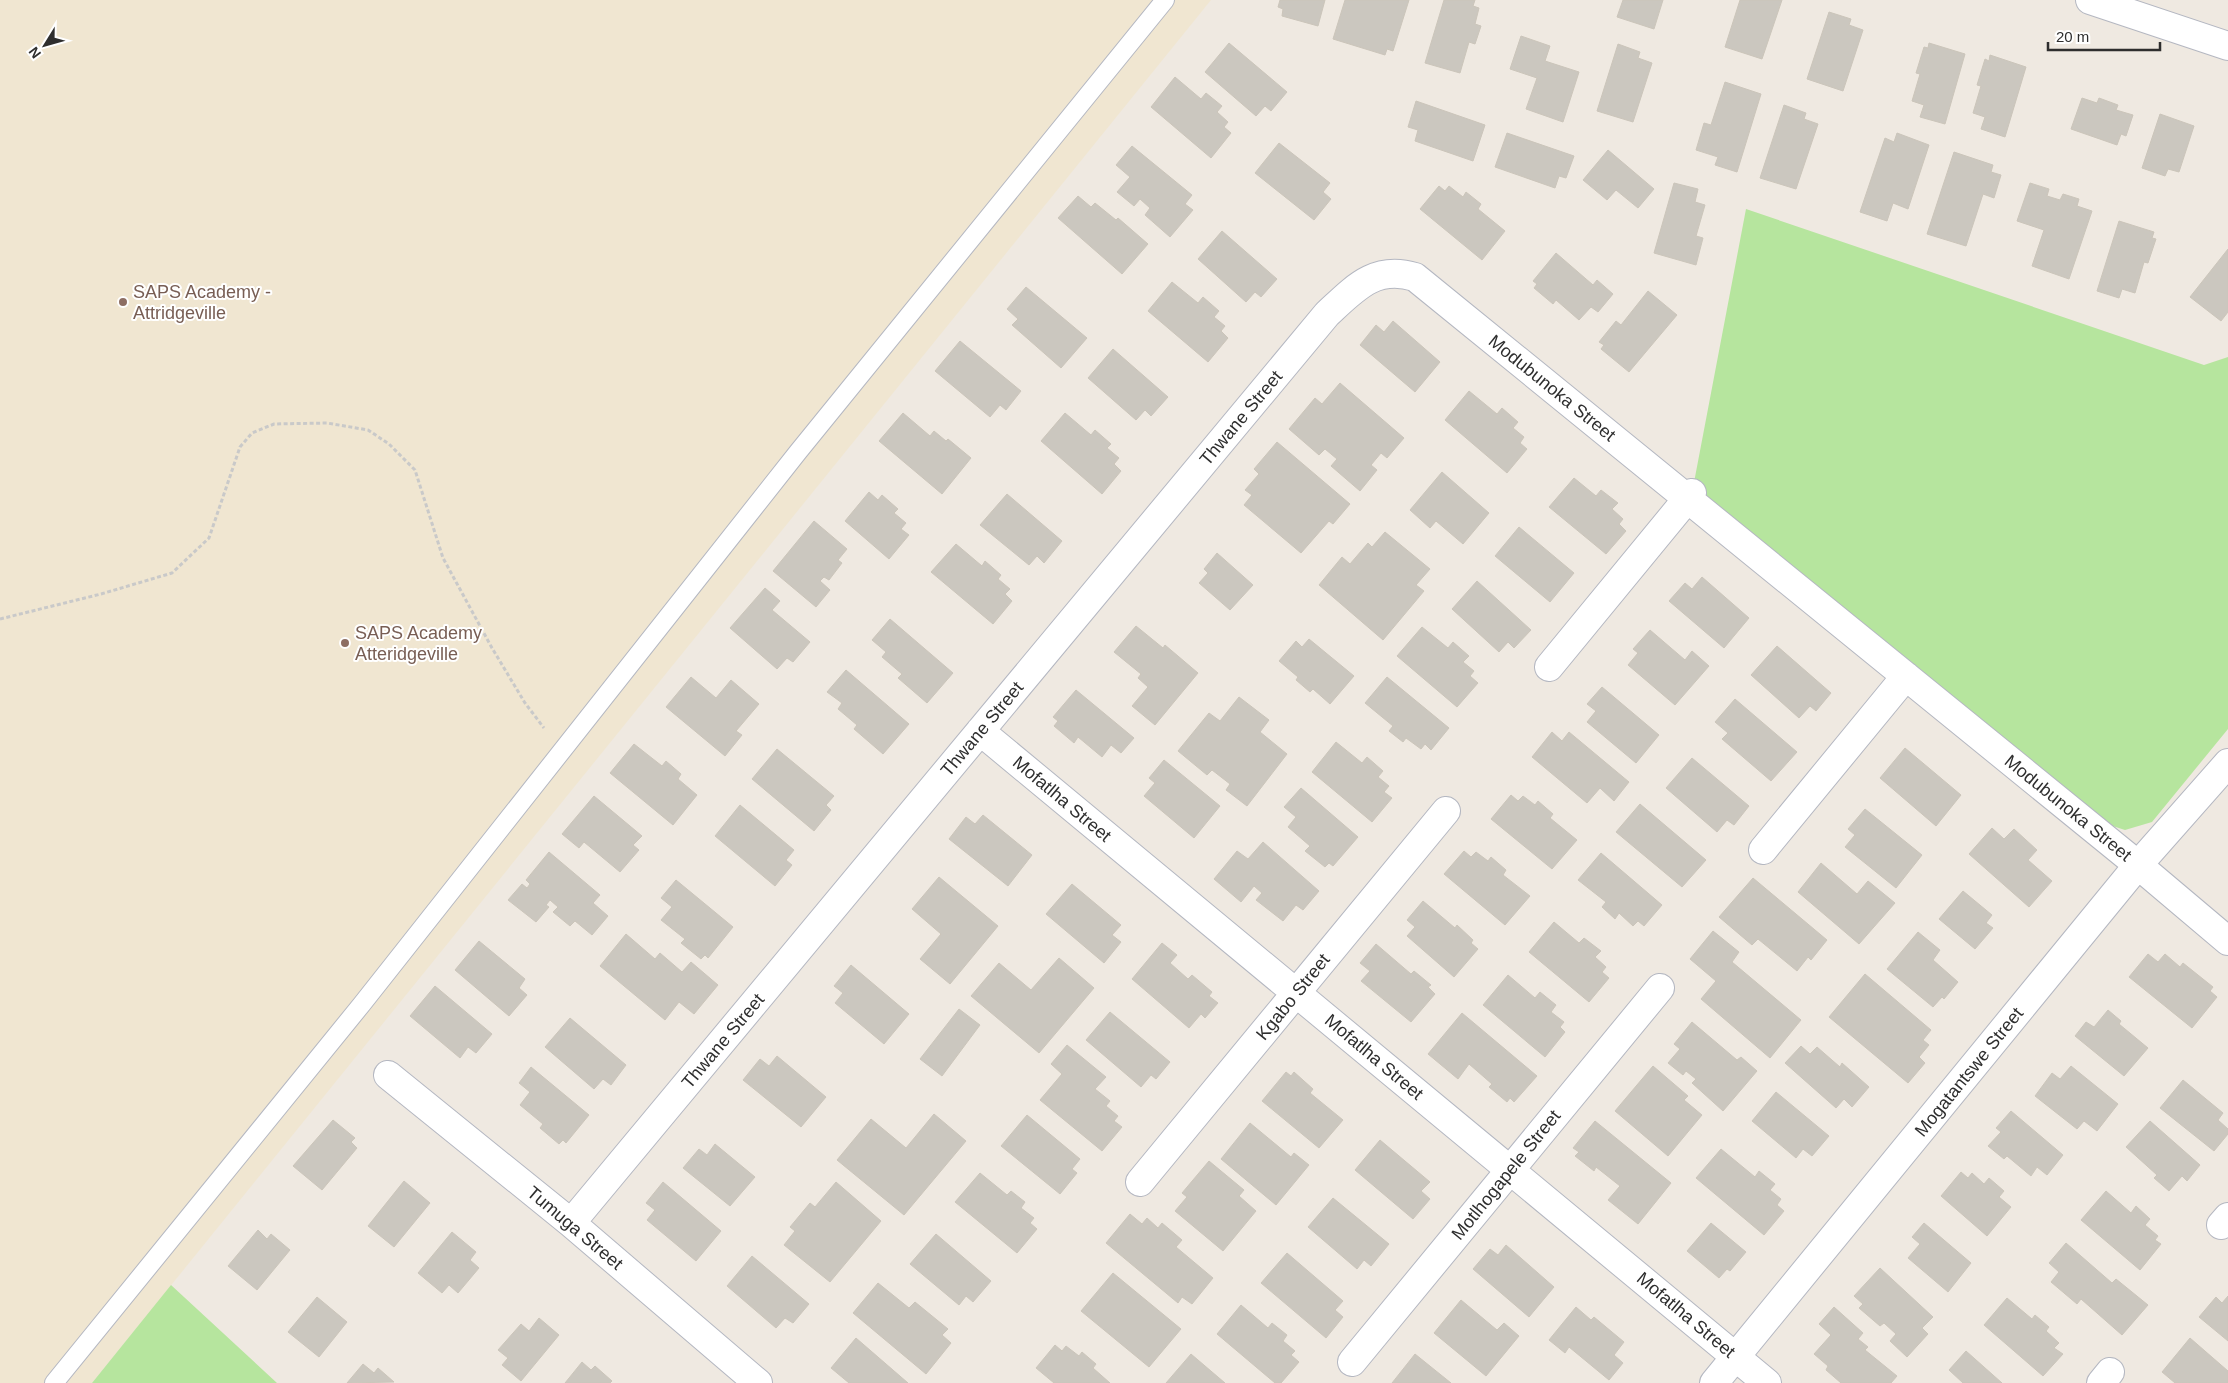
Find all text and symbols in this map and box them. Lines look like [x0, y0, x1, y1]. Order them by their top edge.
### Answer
north arrow [20, 20, 70, 70]
scale bar [2048, 20, 2160, 52]
text: 20 m [2056, 28, 2089, 45]
text: N [25, 44, 44, 62]
place label: SAPS Academy - Attridgeville [133, 282, 271, 323]
marker: SAPS Academy - Attridgeville [117, 296, 129, 308]
street label: Modubunoka Street [1485, 331, 1619, 445]
street label: Thwane Street [1196, 367, 1286, 469]
place label: SAPS Academy Atteridgeville [355, 623, 482, 664]
marker: SAPS Academy Atteridgeville [339, 637, 351, 649]
street label: Thwane Street [937, 678, 1027, 780]
street label: Modubunoka Street [2001, 751, 2135, 865]
street label: Mofatlha Street [1009, 752, 1115, 846]
street label: Kgabo Street [1252, 950, 1334, 1044]
street label: Thwane Street [678, 990, 768, 1092]
street label: Mogatantswe Street [1911, 1003, 2027, 1141]
street label: Mofatlha Street [1321, 1010, 1427, 1104]
street label: Motlhogapele Street [1448, 1106, 1564, 1244]
street label: Tumuga Street [523, 1182, 627, 1274]
street label: Mofatlha Street [1633, 1268, 1739, 1362]

